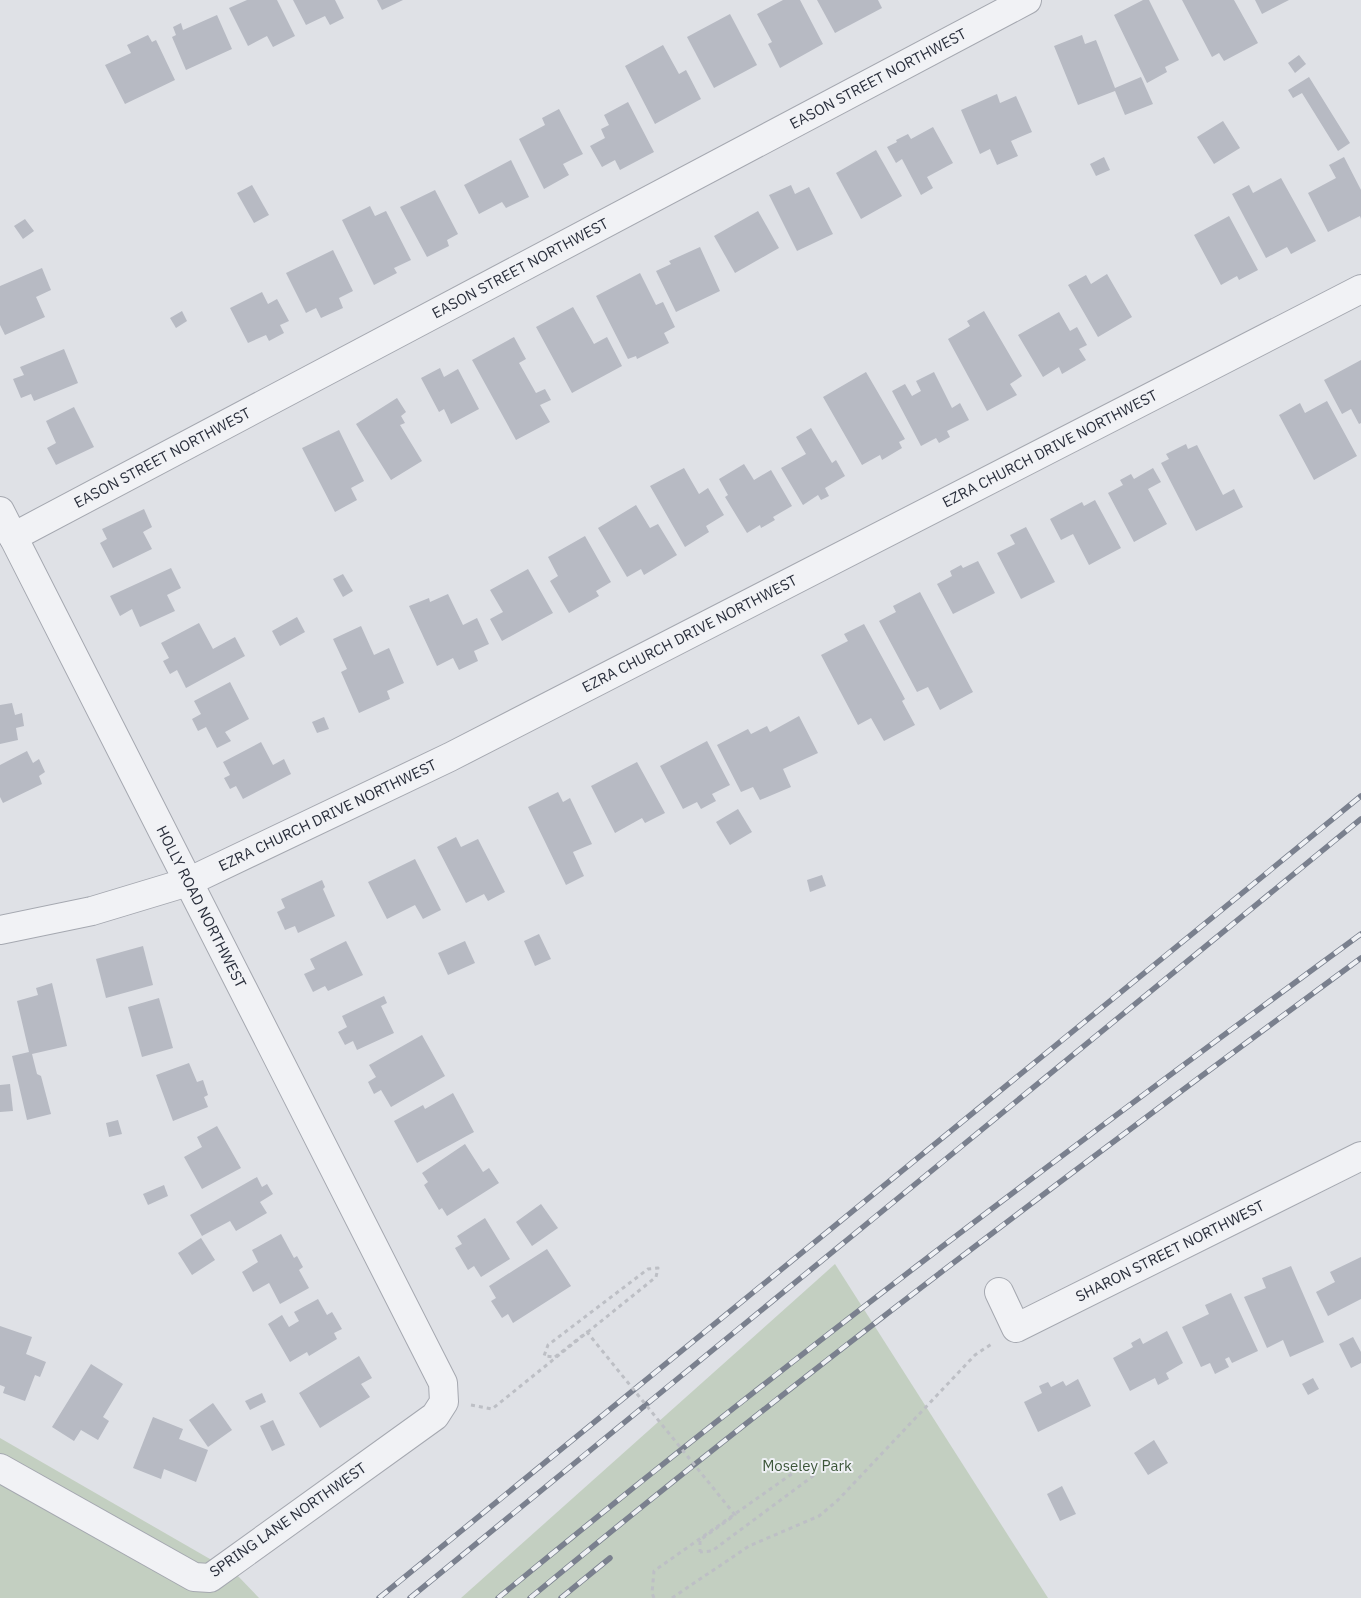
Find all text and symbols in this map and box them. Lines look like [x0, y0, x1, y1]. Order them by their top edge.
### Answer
street label: EASON STREET NORTHWEST [786, 24, 970, 133]
street label: EASON STREET NORTHWEST [428, 213, 612, 322]
street label: EZRA CHURCH DRIVE NORTHWEST [939, 385, 1161, 511]
street label: EASON STREET NORTHWEST [71, 403, 254, 512]
street label: EZRA CHURCH DRIVE NORTHWEST [579, 570, 801, 697]
street label: EZRA CHURCH DRIVE NORTHWEST [215, 755, 440, 875]
street label: HOLLY ROAD NORTHWEST [152, 822, 251, 991]
street label: SHARON STREET NORTHWEST [1072, 1196, 1268, 1306]
park label: Moseley Park [762, 1456, 852, 1475]
street label: SPRING LANE NORTHWEST [206, 1458, 370, 1581]

